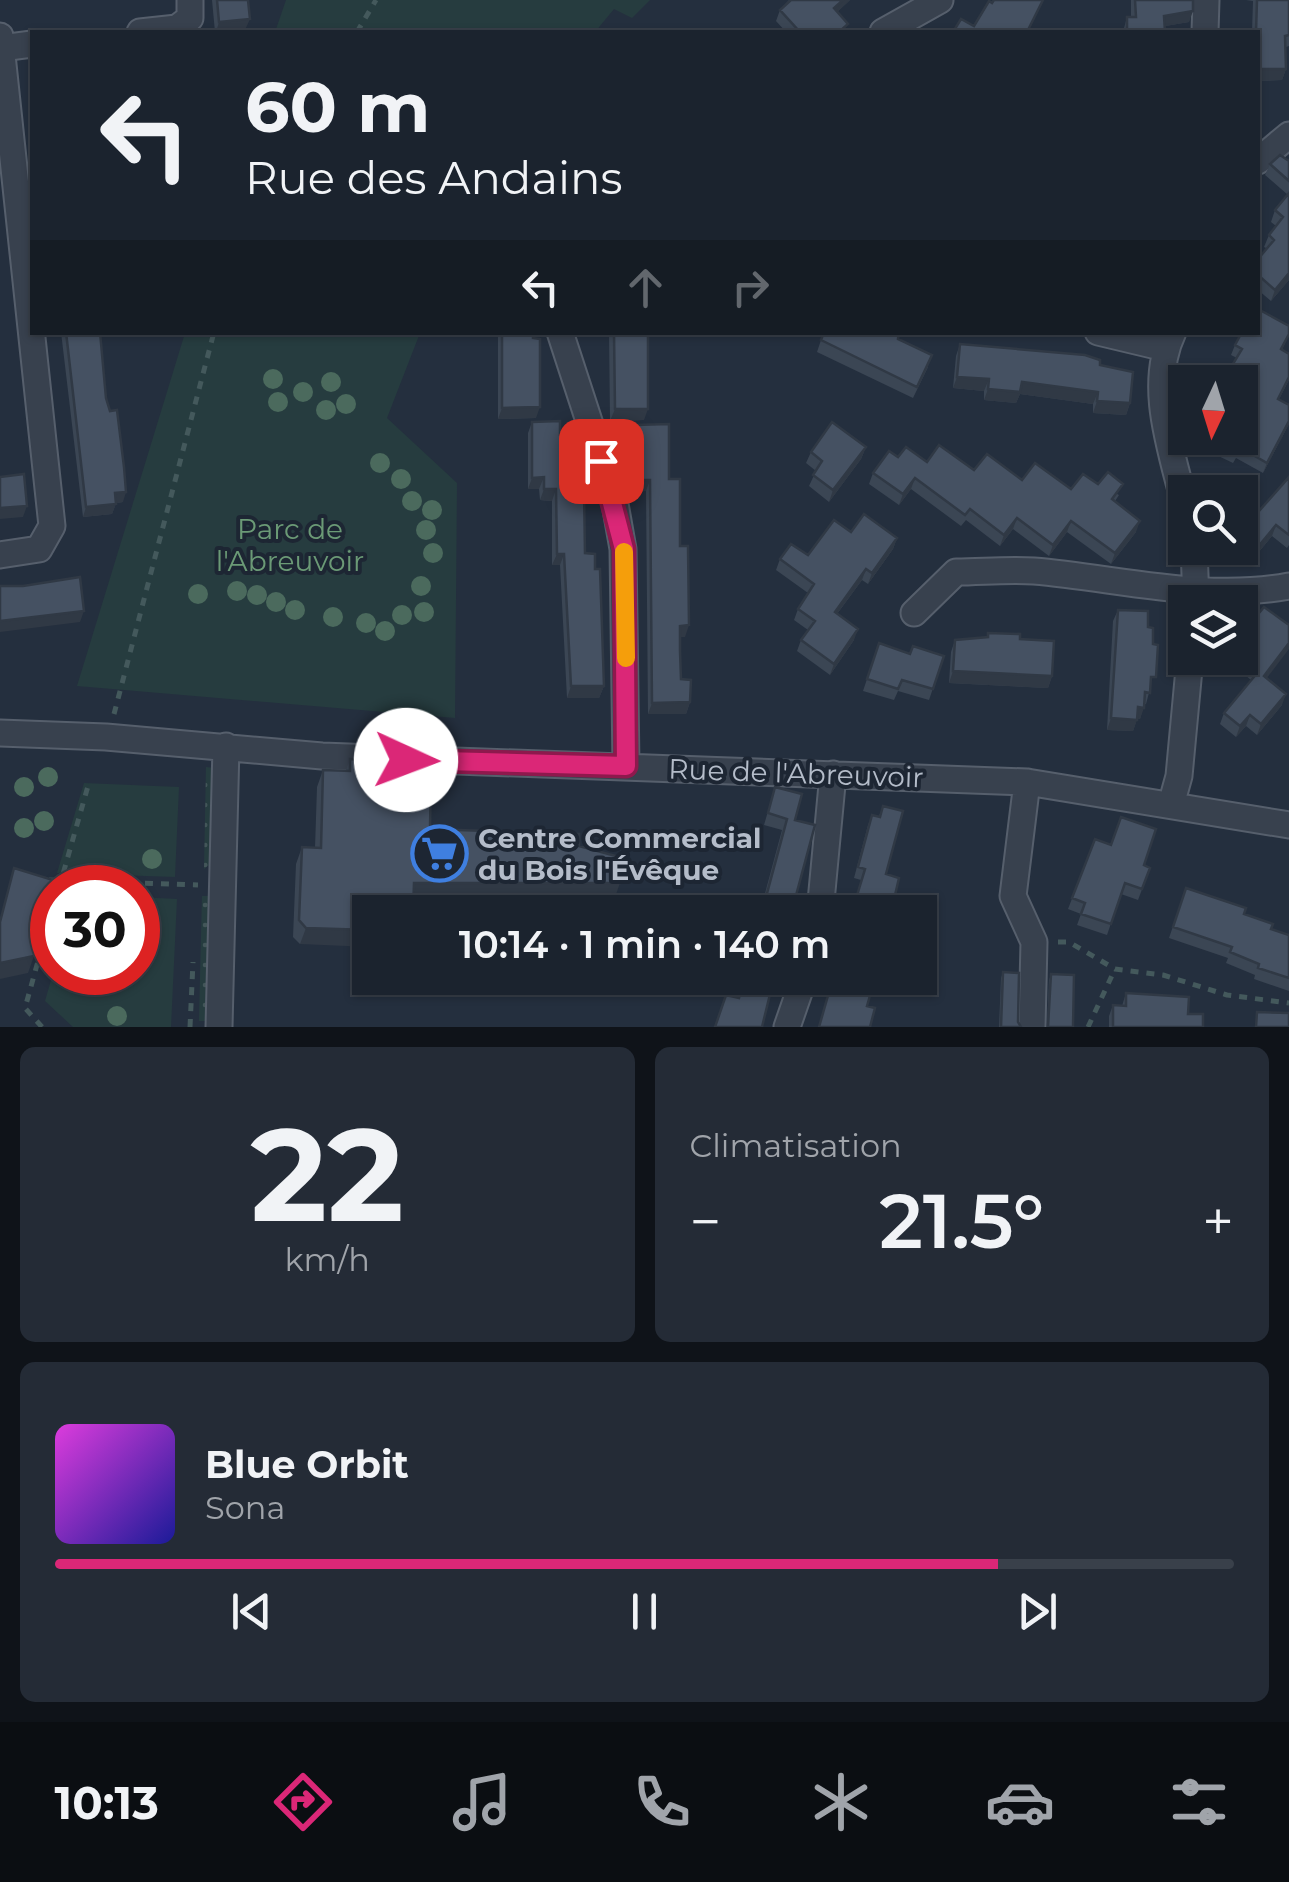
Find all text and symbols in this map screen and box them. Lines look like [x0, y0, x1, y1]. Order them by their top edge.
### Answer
text: 60 m [245, 64, 430, 150]
icon: left [80, 70, 210, 200]
text: Rue des Andains [245, 150, 622, 205]
icon: left [513, 260, 568, 315]
icon: ahead [618, 260, 673, 315]
icon: right [723, 260, 778, 315]
north arrow [1168, 365, 1258, 455]
map controls [1168, 365, 1258, 675]
pin [559, 419, 644, 504]
icon: arrive [574, 434, 629, 489]
button: search [1168, 475, 1258, 565]
park label: Parc de l'Abreuvoir [216, 512, 364, 578]
button: layers [1168, 585, 1258, 675]
position arrow [354, 708, 458, 812]
street label: Rue de l'Abreuvoir [668, 752, 924, 794]
place label: Centre Commercial du Bois l'Évêque [478, 821, 761, 887]
supermarket icon: Centre Commercial du Bois l'Évêque [409, 824, 469, 884]
speed limit sign: 30 [30, 865, 160, 995]
text: 10:14 · 1 min · 140 m [459, 921, 830, 968]
text: 22 [251, 1095, 404, 1254]
text: Climatisation [690, 1126, 902, 1165]
text: 21.5° [879, 1175, 1044, 1267]
text: − [690, 1188, 721, 1255]
text: + [1202, 1188, 1234, 1255]
text: km/h [285, 1240, 370, 1279]
text: Blue Orbit [205, 1441, 409, 1488]
text: Sona [205, 1488, 285, 1527]
icon: previous [224, 1584, 279, 1639]
icon: pause [617, 1584, 672, 1639]
icon: next [1010, 1584, 1065, 1639]
icon: directions [268, 1767, 338, 1837]
icon: music [447, 1767, 517, 1837]
icon: phone [627, 1767, 697, 1837]
icon: climate [806, 1767, 876, 1837]
icon: car [985, 1767, 1055, 1837]
icon: filters [1164, 1767, 1234, 1837]
text: 10:13 [55, 1775, 159, 1830]

